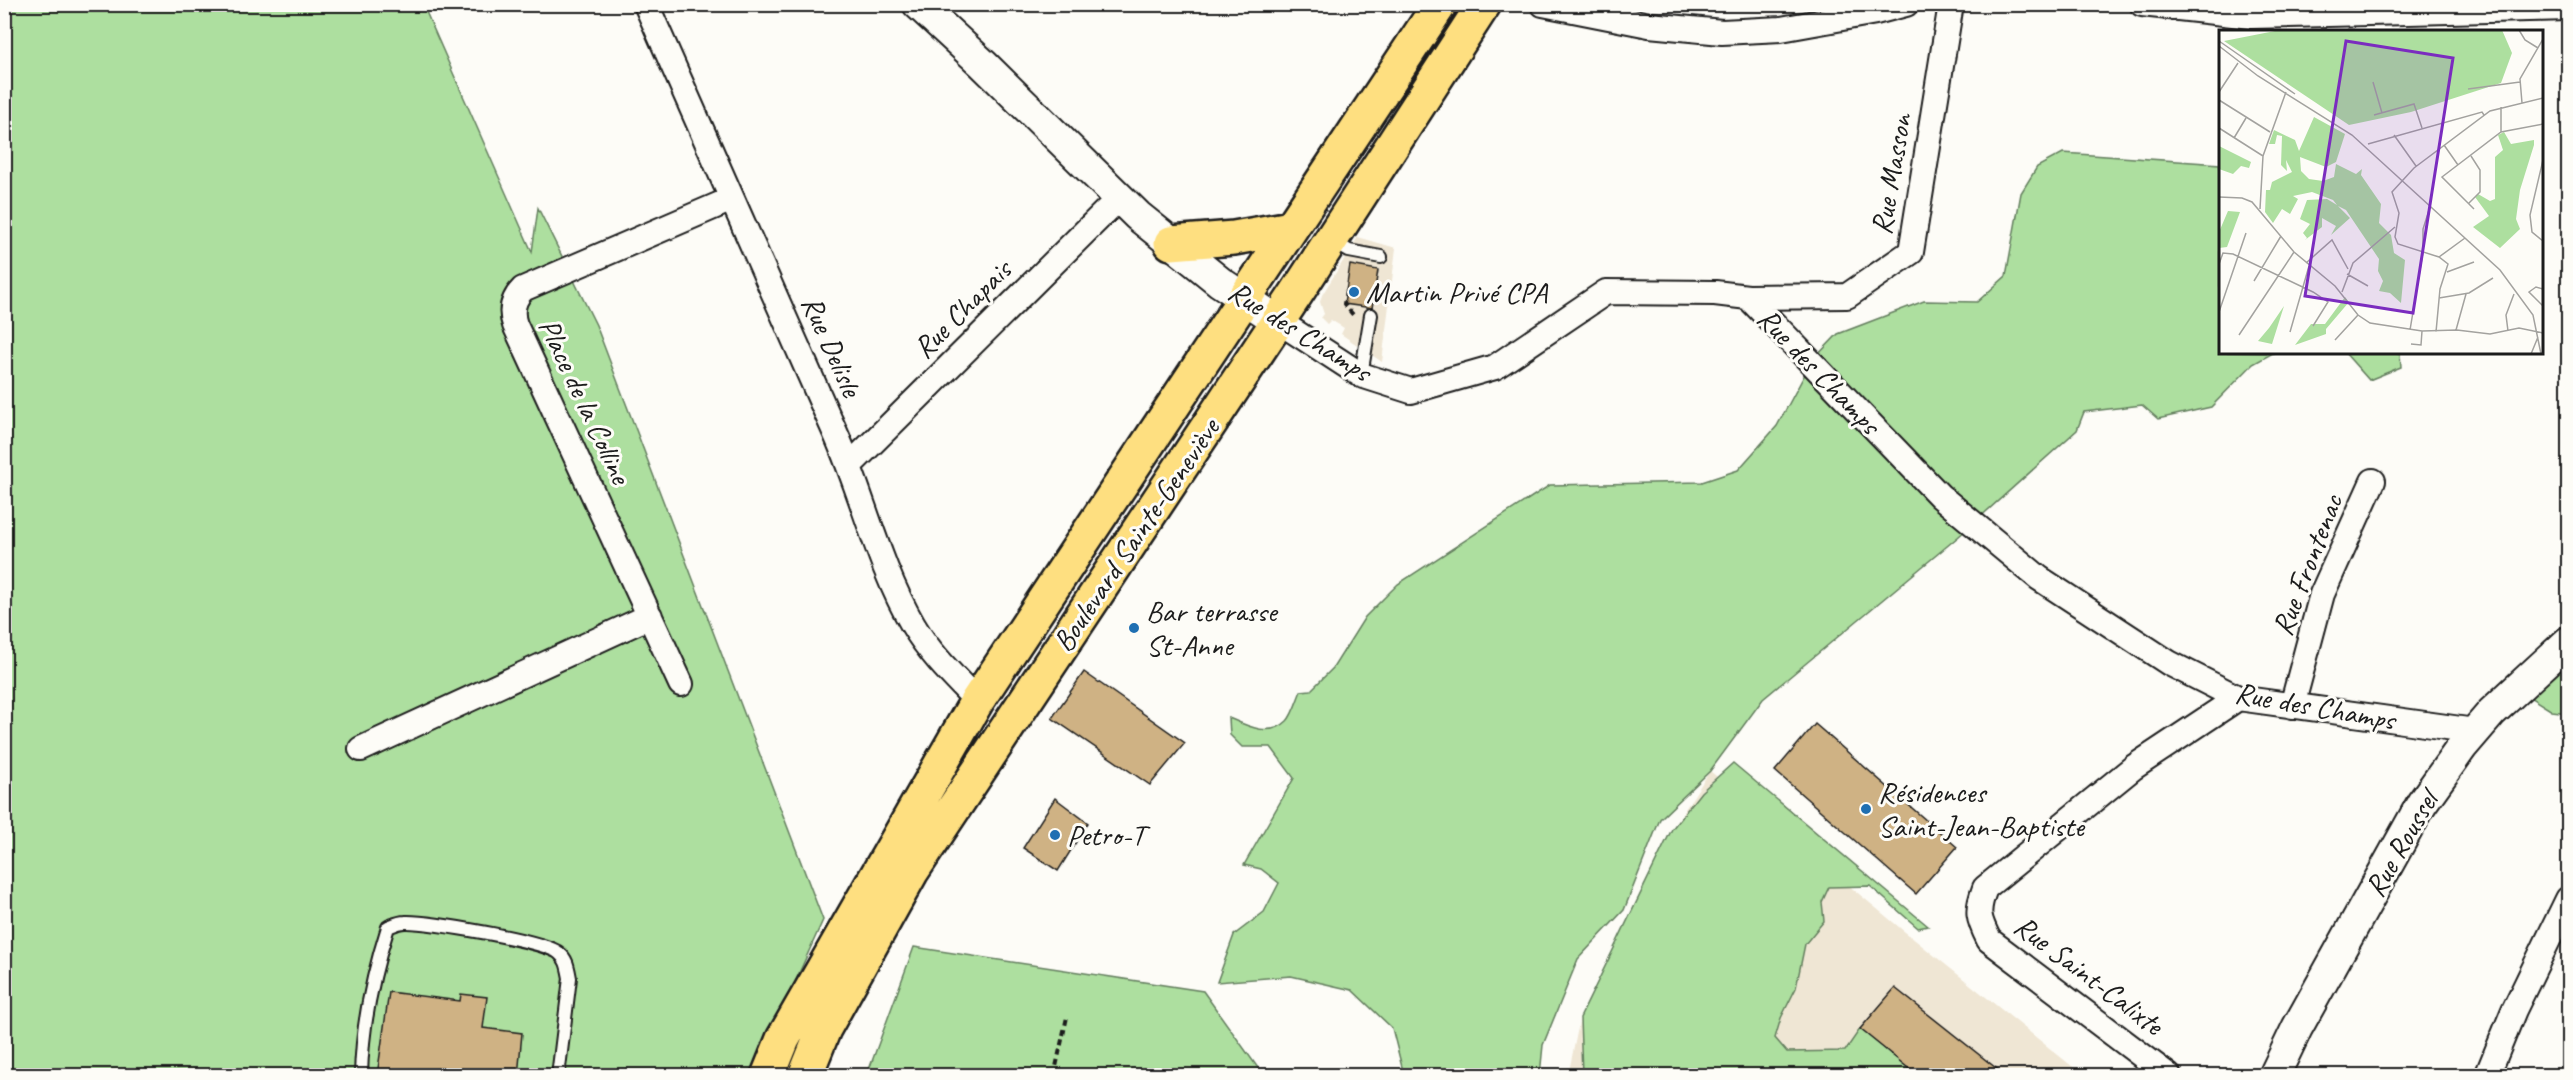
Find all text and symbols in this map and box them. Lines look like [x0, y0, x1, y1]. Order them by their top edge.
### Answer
inset map [2219, 30, 2543, 354]
street label: Rue Masson [1862, 109, 1921, 237]
street label: Rue Chapais [905, 250, 1021, 366]
street label: Rue des Champs [1221, 272, 1381, 391]
place label: Martin Privé CPA [1366, 273, 1549, 311]
marker: Martin Privé CPA [1347, 285, 1361, 299]
street label: Rue Delisle [793, 290, 872, 404]
street label: Rue des Champs [1749, 300, 1891, 444]
street label: Place de la Colline [530, 312, 641, 492]
street label: Boulevard Sainte-Geneviève [1044, 409, 1229, 659]
street label: Rue Frontenac [2263, 488, 2352, 641]
place label: Bar terrasse St-Anne [1146, 592, 1279, 664]
marker: Bar terrasse St-Anne [1127, 621, 1141, 635]
street label: Rue des Champs [2232, 673, 2401, 739]
place label: Résidences Saint-Jean-Baptiste [1878, 773, 2086, 845]
street label: Rue Roussel [2356, 780, 2449, 903]
marker: Résidences Saint-Jean-Baptiste [1859, 802, 1873, 816]
place label: Petro-T [1067, 816, 1151, 854]
marker: Petro-T [1048, 828, 1062, 842]
street label: Rue Saint-Calixte [2007, 907, 2173, 1045]

